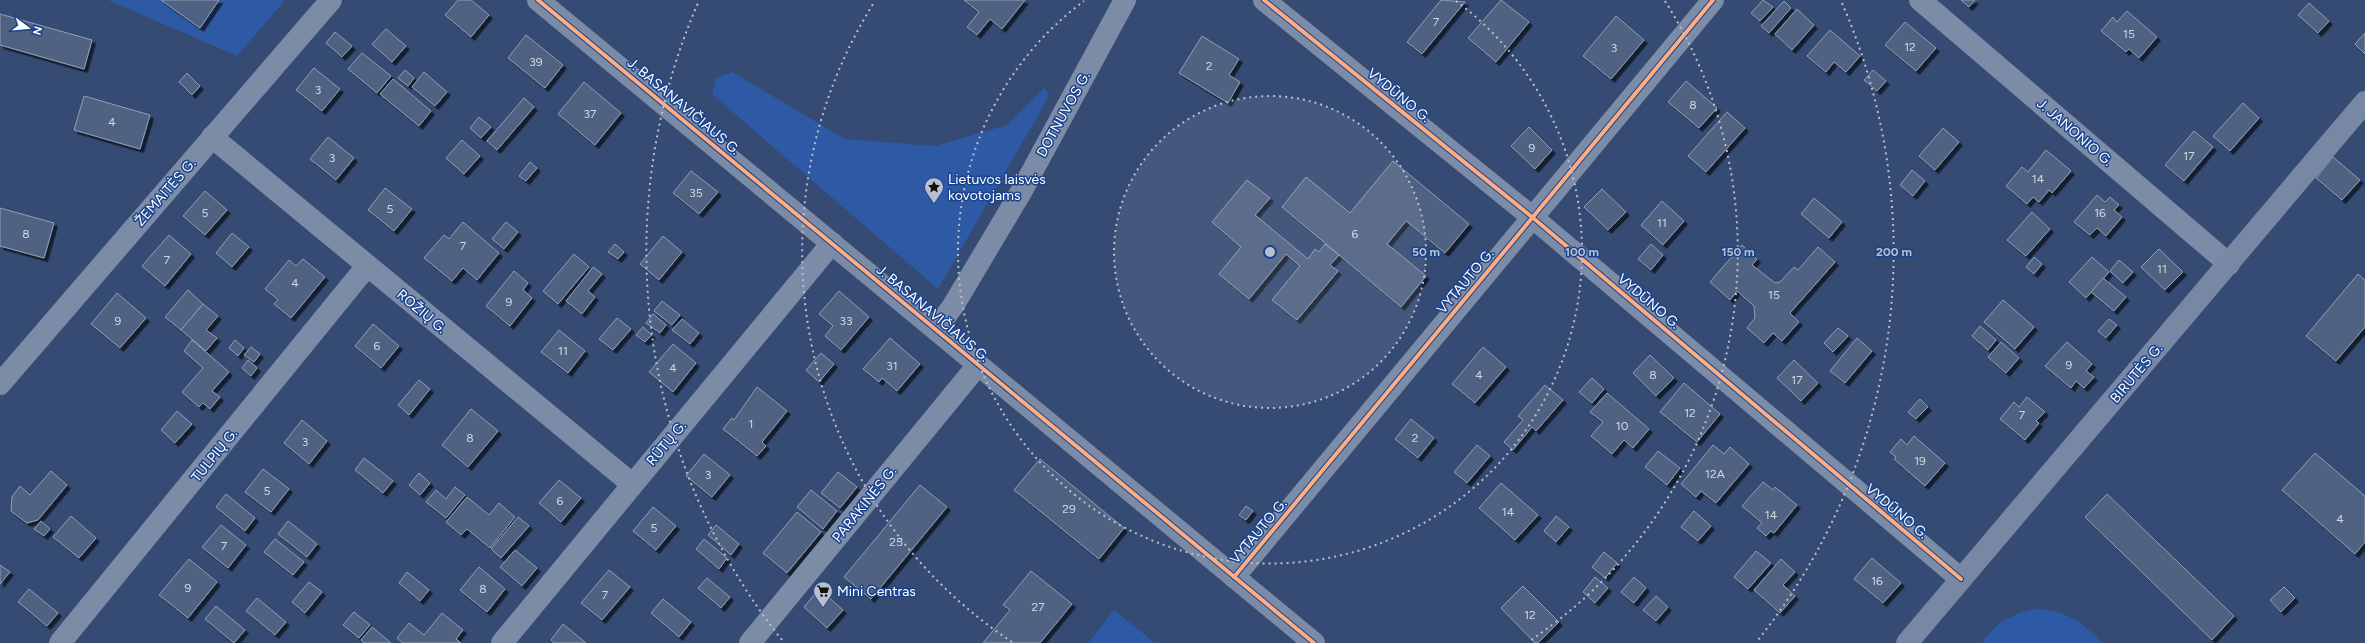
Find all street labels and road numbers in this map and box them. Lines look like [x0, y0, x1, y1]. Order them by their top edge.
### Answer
street label: J. BASANAVIČIAUS G. [624, 54, 744, 159]
street label: VYDŪNO G. [1364, 65, 1434, 126]
street label: DOTNUVOS G. [1033, 69, 1094, 160]
street label: J. JANONIO G. [2033, 95, 2116, 170]
street label: ŽEMAITĖS G. [131, 155, 199, 230]
street label: VYTAUTO G. [1433, 245, 1498, 317]
street label: J. BASANAVIČIAUS G. [873, 261, 993, 366]
street label: VYDŪNO G. [1614, 270, 1683, 333]
street label: ROŽIŲ G. [393, 286, 450, 337]
street label: BIRUTĖS G. [2107, 340, 2166, 407]
street label: RŪTŲ G. [643, 417, 690, 469]
street label: TULPIŲ G. [188, 425, 241, 485]
street label: PARAKINĖS G. [829, 463, 900, 546]
street label: VYDŪNO G. [1862, 480, 1931, 543]
street label: VYTAUTO G. [1226, 495, 1291, 567]

